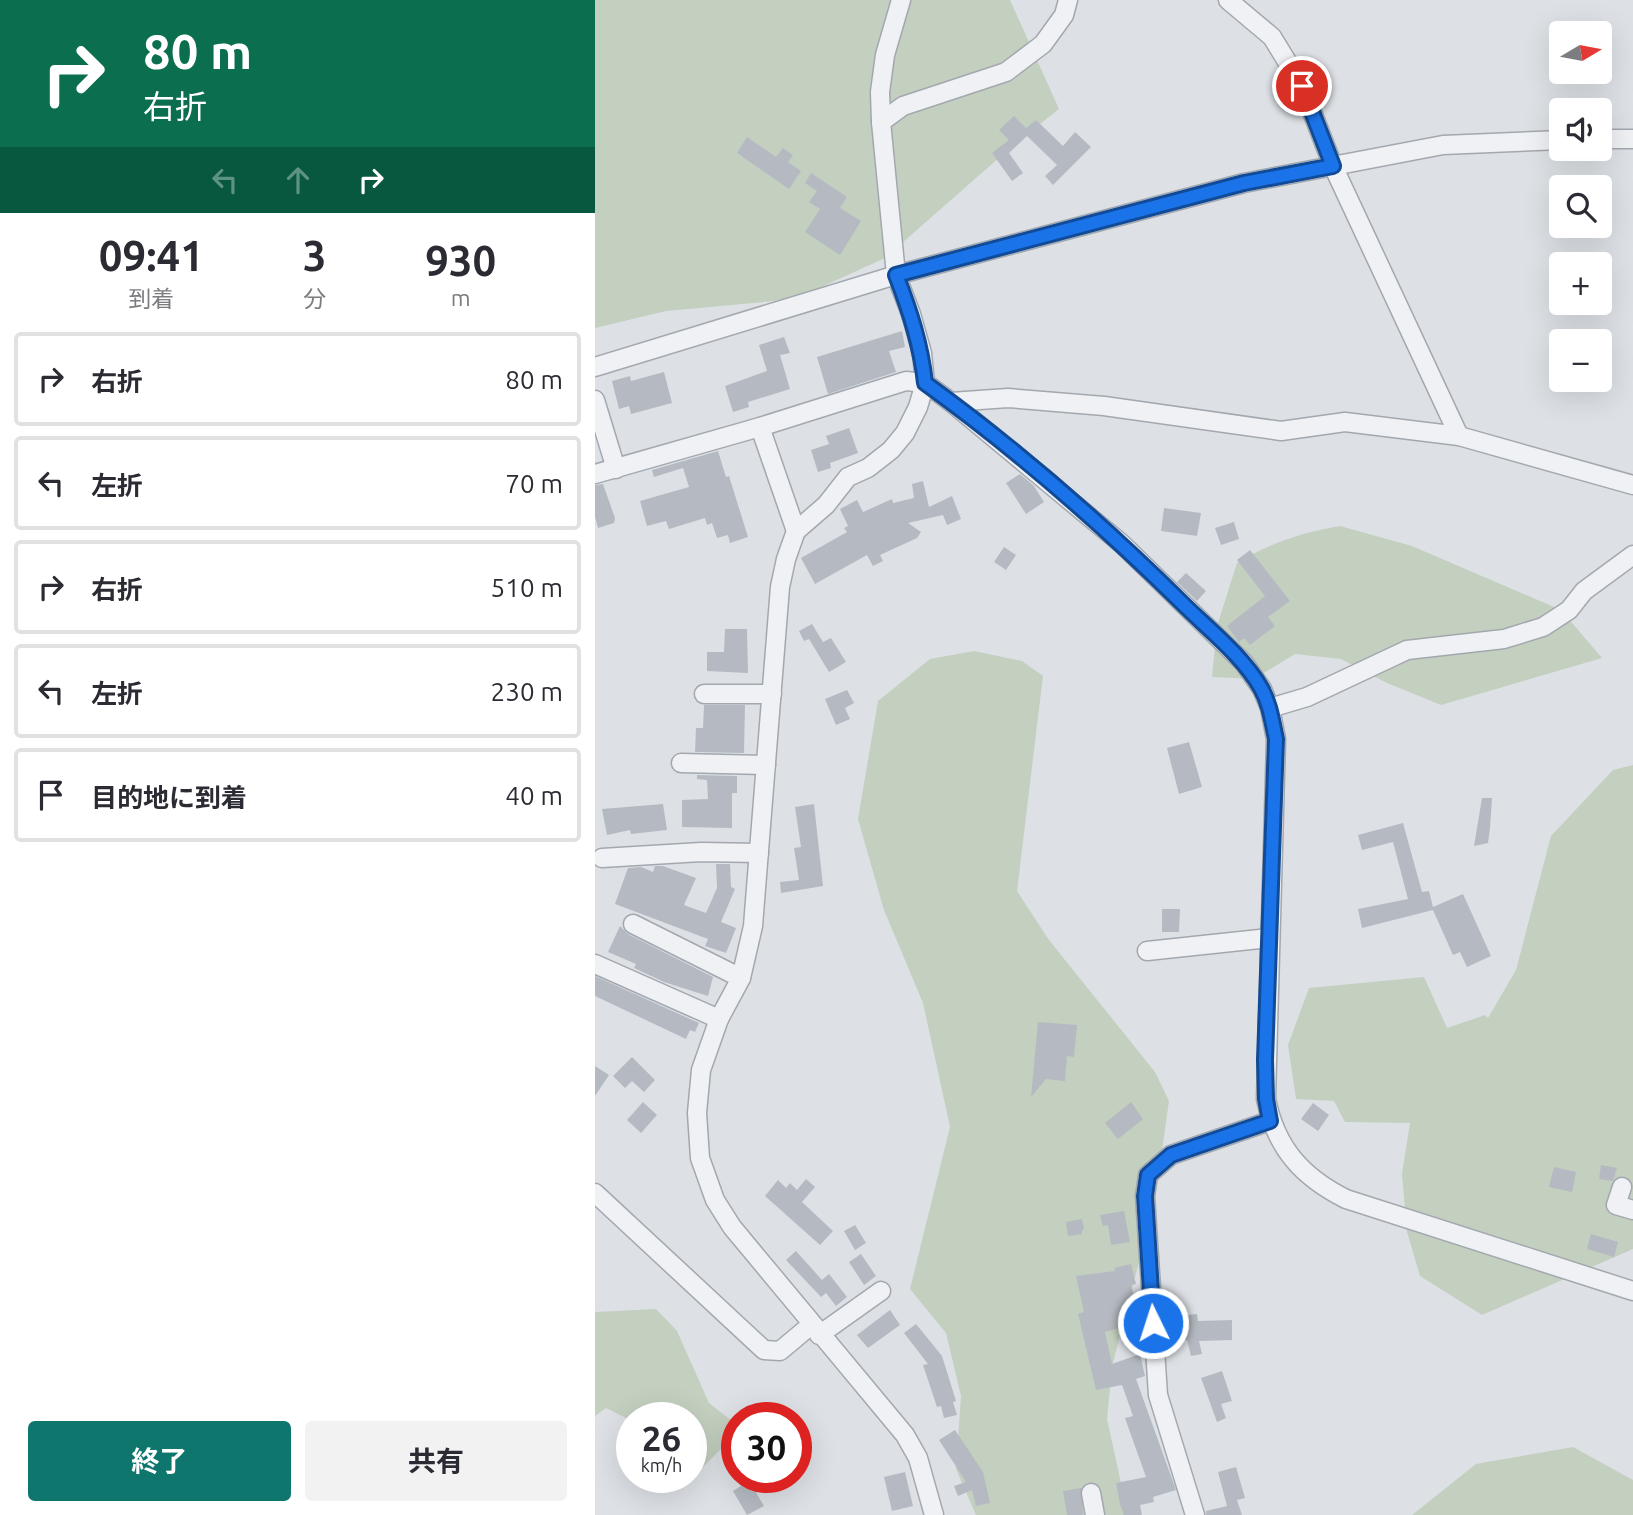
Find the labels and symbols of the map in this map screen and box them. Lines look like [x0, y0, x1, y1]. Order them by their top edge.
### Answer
north arrow [1549, 21, 1612, 84]
pin [1272, 56, 1332, 116]
position arrow [1116, 1286, 1190, 1360]
speed limit sign: 30 [721, 1402, 812, 1493]

